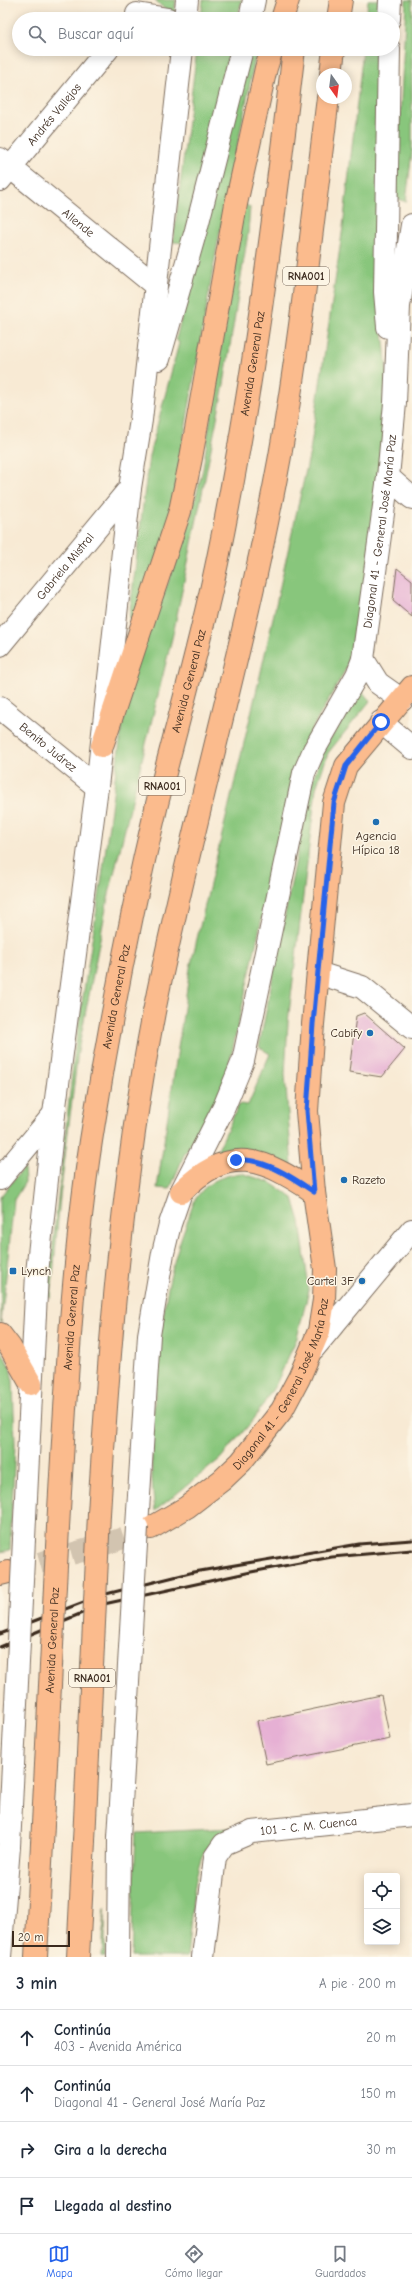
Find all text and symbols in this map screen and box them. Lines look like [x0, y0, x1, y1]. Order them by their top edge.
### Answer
search box [12, 12, 400, 56]
icon: search [26, 23, 48, 45]
text: Buscar aquí [58, 25, 134, 43]
north arrow [316, 68, 352, 104]
street label: Andrés Vallejos [24, 80, 84, 148]
street label: Allende [59, 206, 97, 240]
road number: RNA001 [283, 267, 329, 285]
street label: Avenida General Paz [237, 309, 268, 417]
street label: Diagonal 41 - General José María Paz [360, 433, 399, 629]
street label: Gabriela Mistral [33, 530, 97, 603]
street label: Avenida General Paz [169, 627, 209, 734]
route start [372, 713, 390, 731]
street label: Benito Juárez [17, 720, 80, 775]
road number: RNA001 [139, 777, 185, 795]
marker: Agencia Hípica 18 [371, 817, 381, 827]
place label: Agencia Hípica 18 [352, 829, 400, 857]
street label: Avenida General Paz [99, 943, 133, 1050]
place label: Cabify [331, 1026, 363, 1040]
marker: Cabify [365, 1028, 375, 1038]
route end [227, 1151, 245, 1169]
place label: Razeto [352, 1173, 386, 1187]
marker: Razeto [339, 1175, 349, 1185]
street label: Avenida General Paz [60, 1263, 83, 1371]
place label: Lynch [21, 1264, 51, 1278]
marker: Lynch [8, 1266, 18, 1276]
place label: Cartel 3F [307, 1274, 354, 1288]
marker: Cartel 3F [357, 1276, 367, 1286]
street label: Diagonal 41 - General José María Paz [230, 1297, 331, 1473]
street label: Avenida General Paz [43, 1586, 62, 1694]
road number: RNA001 [69, 1669, 115, 1687]
street label: 101 - C. M. Cuenca [260, 1814, 358, 1838]
map controls [364, 1873, 400, 1945]
button: locate [364, 1873, 400, 1909]
button: layers [364, 1909, 400, 1945]
scale bar [12, 1929, 70, 1948]
text: 20 m [18, 1931, 43, 1944]
text: 3 min [16, 1974, 57, 1993]
text: A pie · 200 m [319, 1976, 396, 1991]
text: Continúa [54, 2021, 111, 2039]
icon: ahead [16, 2027, 38, 2049]
text: 20 m [366, 2030, 396, 2045]
text: 403 - Avenida América [54, 2039, 182, 2054]
text: Continúa [54, 2077, 111, 2095]
icon: ahead [16, 2083, 38, 2105]
text: 150 m [361, 2086, 396, 2101]
text: Diagonal 41 - General José María Paz [54, 2095, 265, 2110]
icon: right [16, 2139, 38, 2161]
text: Gira a la derecha [54, 2141, 167, 2159]
text: 30 m [366, 2142, 396, 2157]
icon: arrive [16, 2195, 38, 2217]
text: Llegada al destino [54, 2197, 172, 2215]
tab: Mapa [46, 2243, 73, 2280]
tab: Cómo llegar [165, 2243, 222, 2280]
tab: Guardados [315, 2243, 366, 2280]

